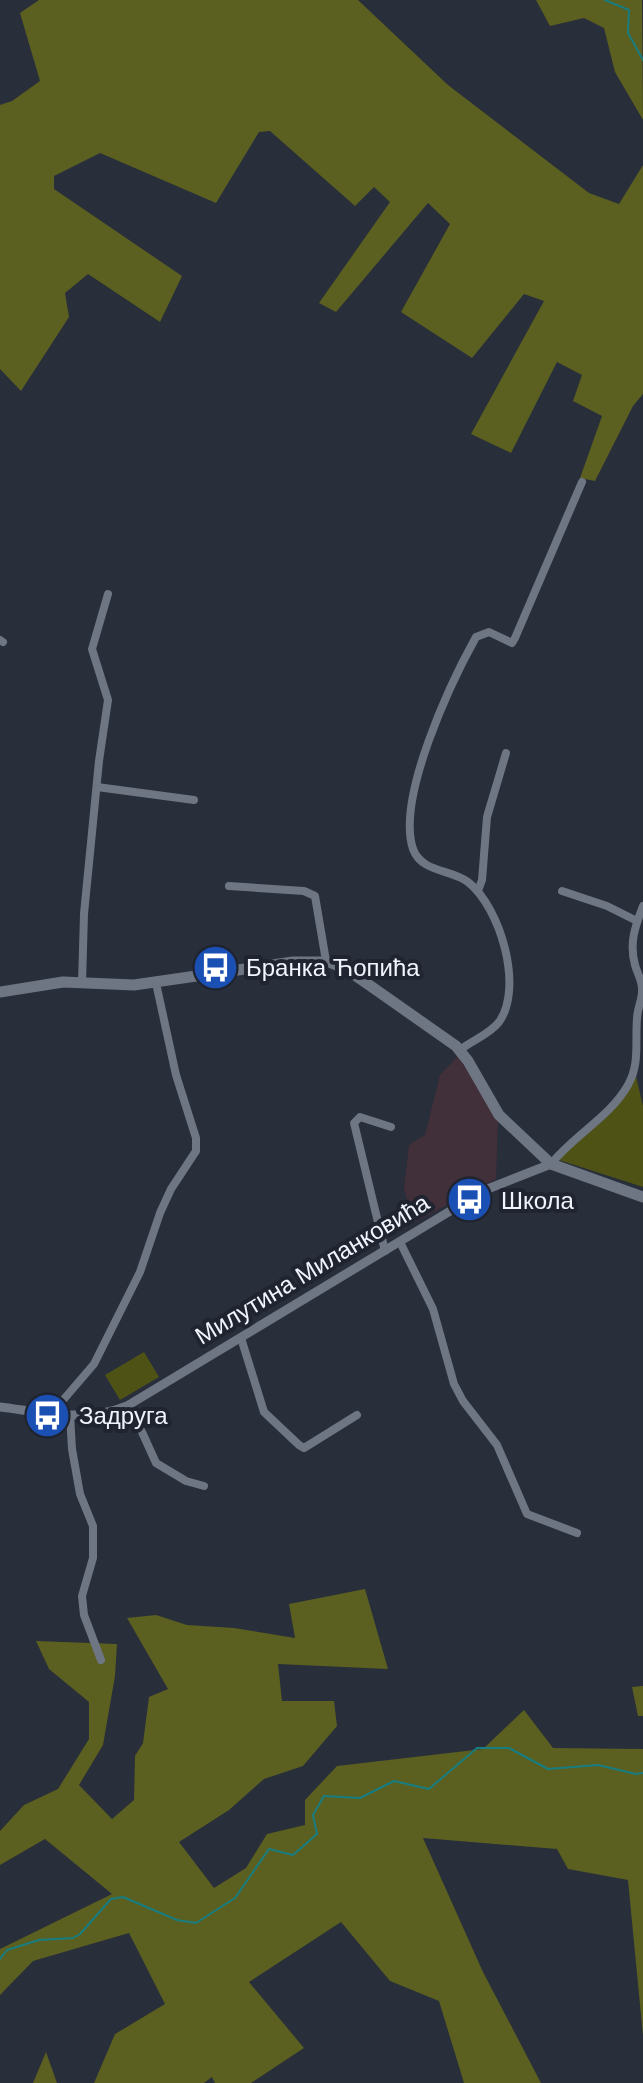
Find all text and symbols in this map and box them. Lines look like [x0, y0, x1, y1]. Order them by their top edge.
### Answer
bus stop icon: Бранка Ћопића [191, 943, 239, 991]
place label: Бранка Ћопића [246, 954, 420, 981]
bus stop icon: Школа [446, 1176, 494, 1224]
place label: Школа [501, 1187, 575, 1214]
street label: Милутина Миланковића [190, 1188, 434, 1350]
bus stop icon: Задруга [24, 1391, 72, 1439]
place label: Задруга [79, 1402, 168, 1429]

